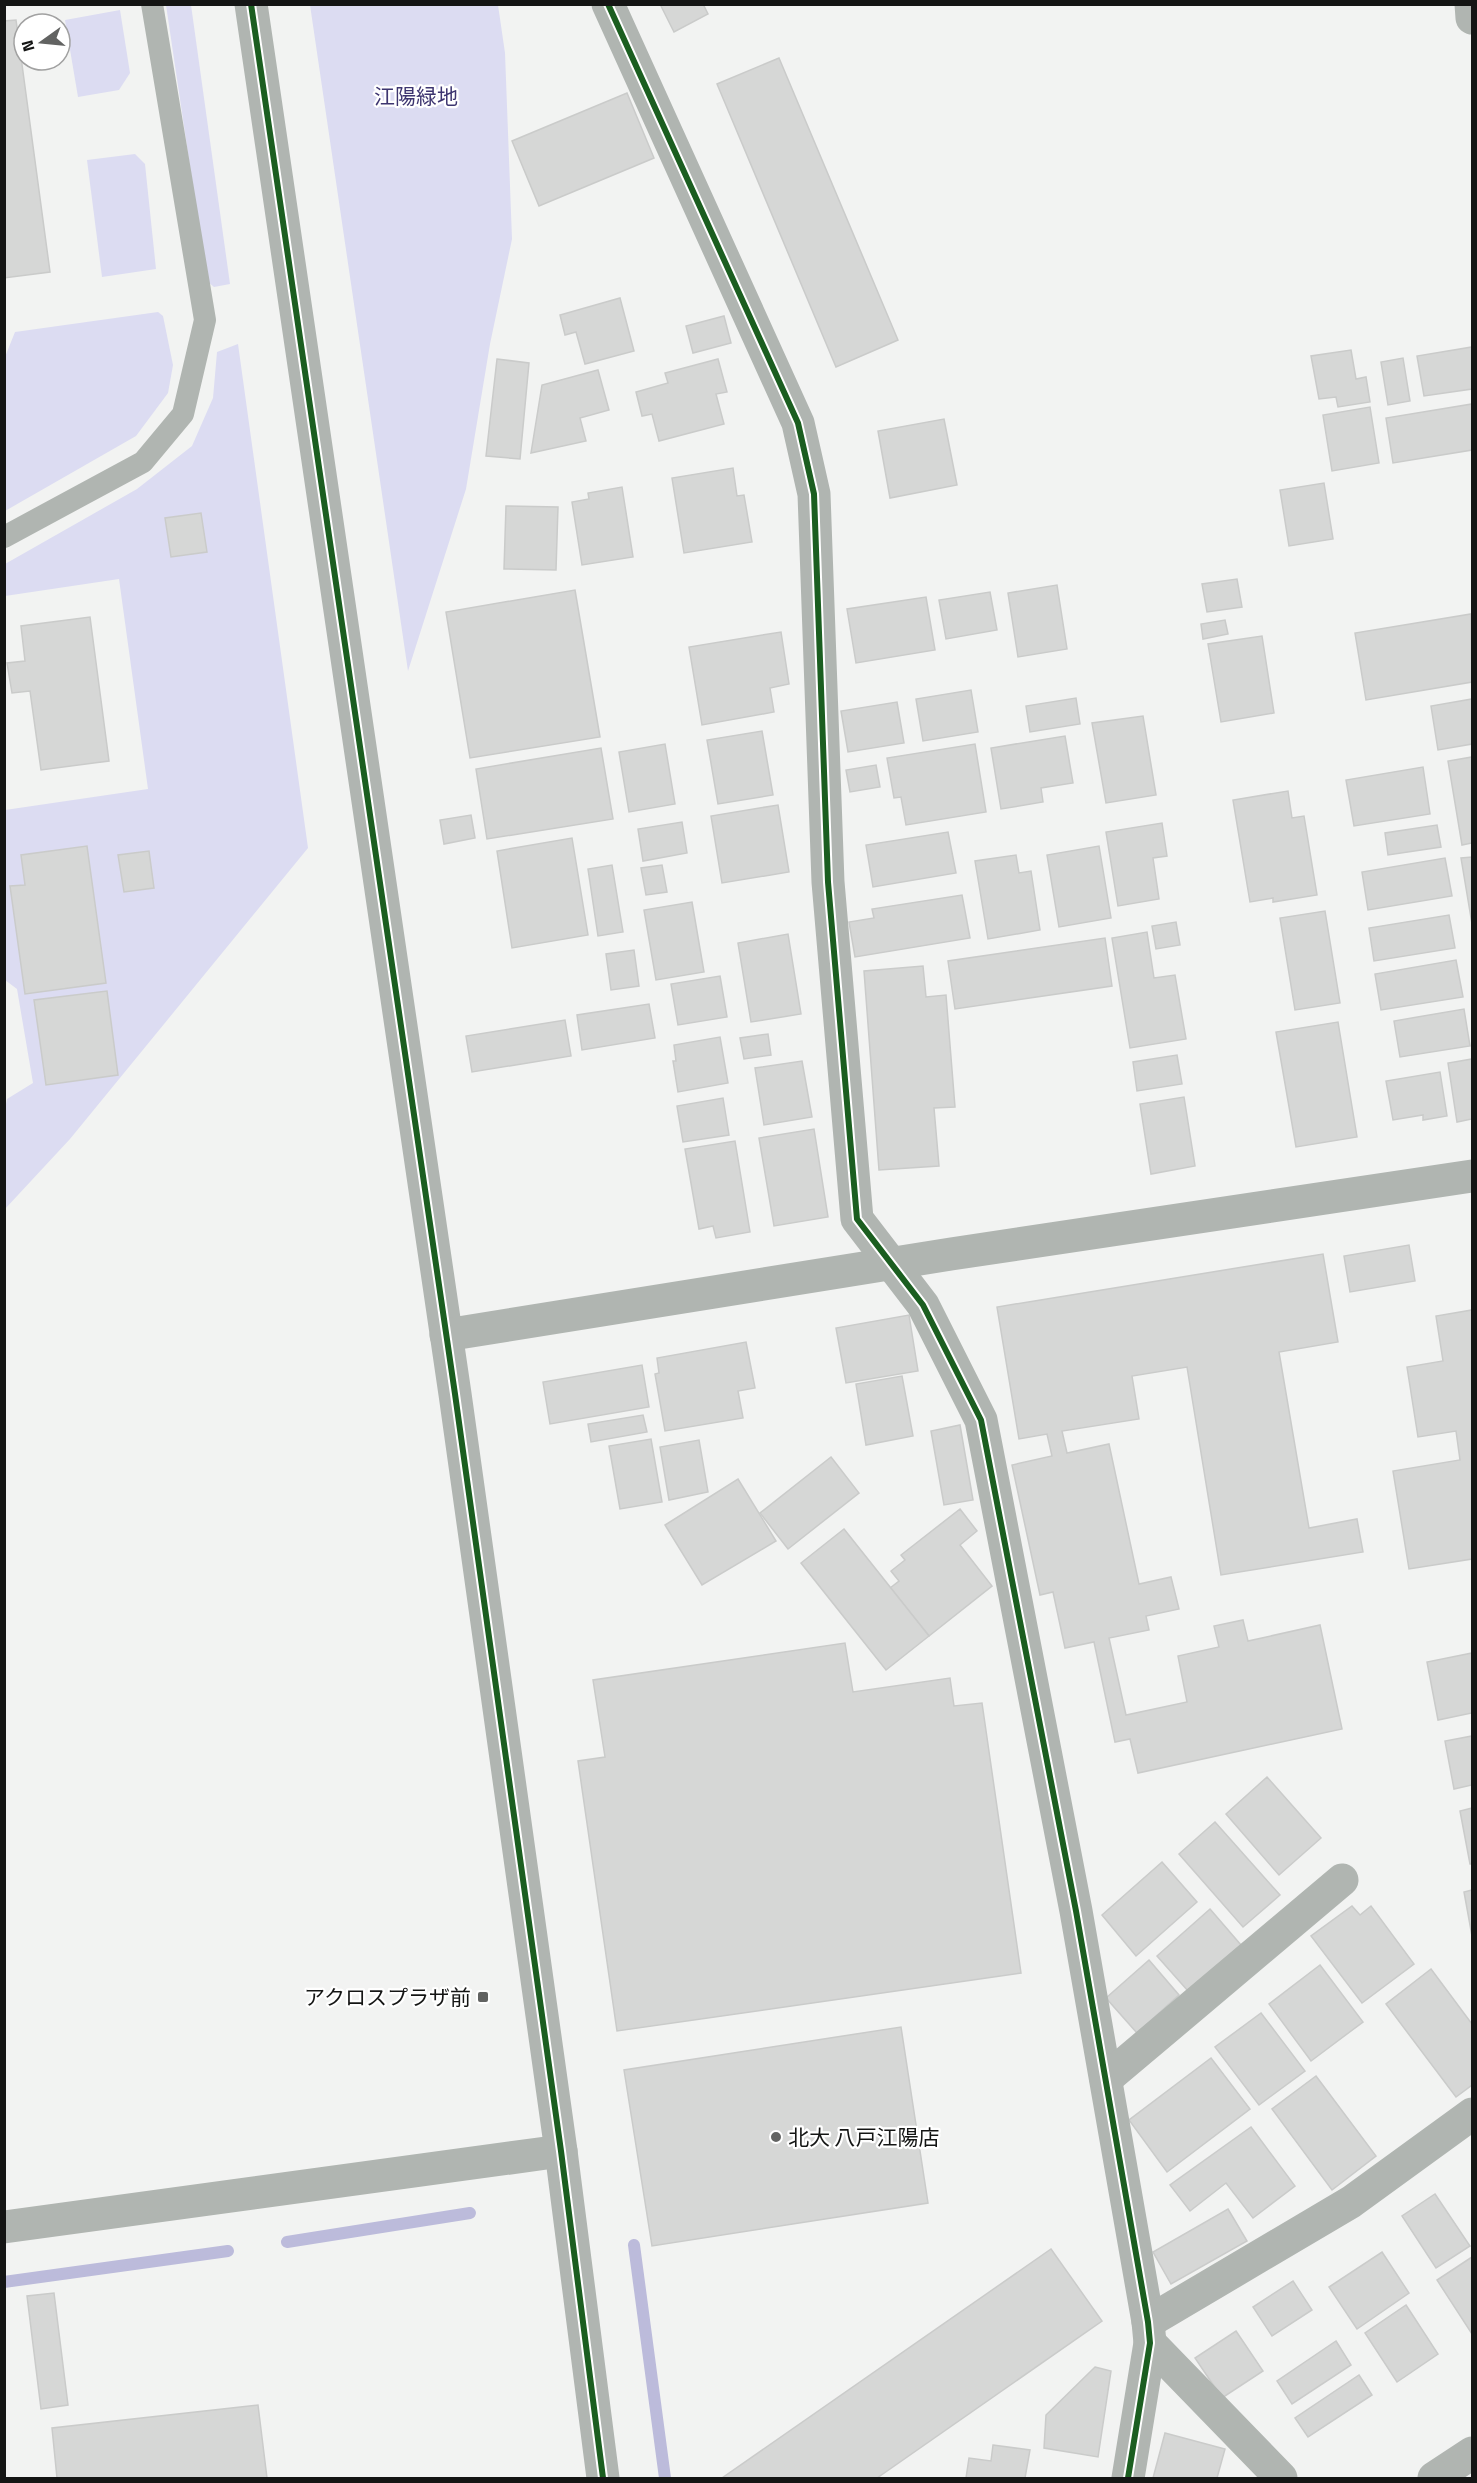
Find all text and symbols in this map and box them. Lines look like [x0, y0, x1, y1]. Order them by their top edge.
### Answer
north arrow [12, 12, 72, 72]
text: N [14, 37, 41, 54]
park label: 江陽緑地 [374, 80, 458, 112]
place label: アクロスプラザ前 [304, 1981, 471, 2013]
marker: アクロスプラザ前 [476, 1990, 490, 2004]
place label: 北大 八戸江陽店 [788, 2121, 940, 2153]
marker: 北大 八戸江陽店 [769, 2130, 783, 2144]

